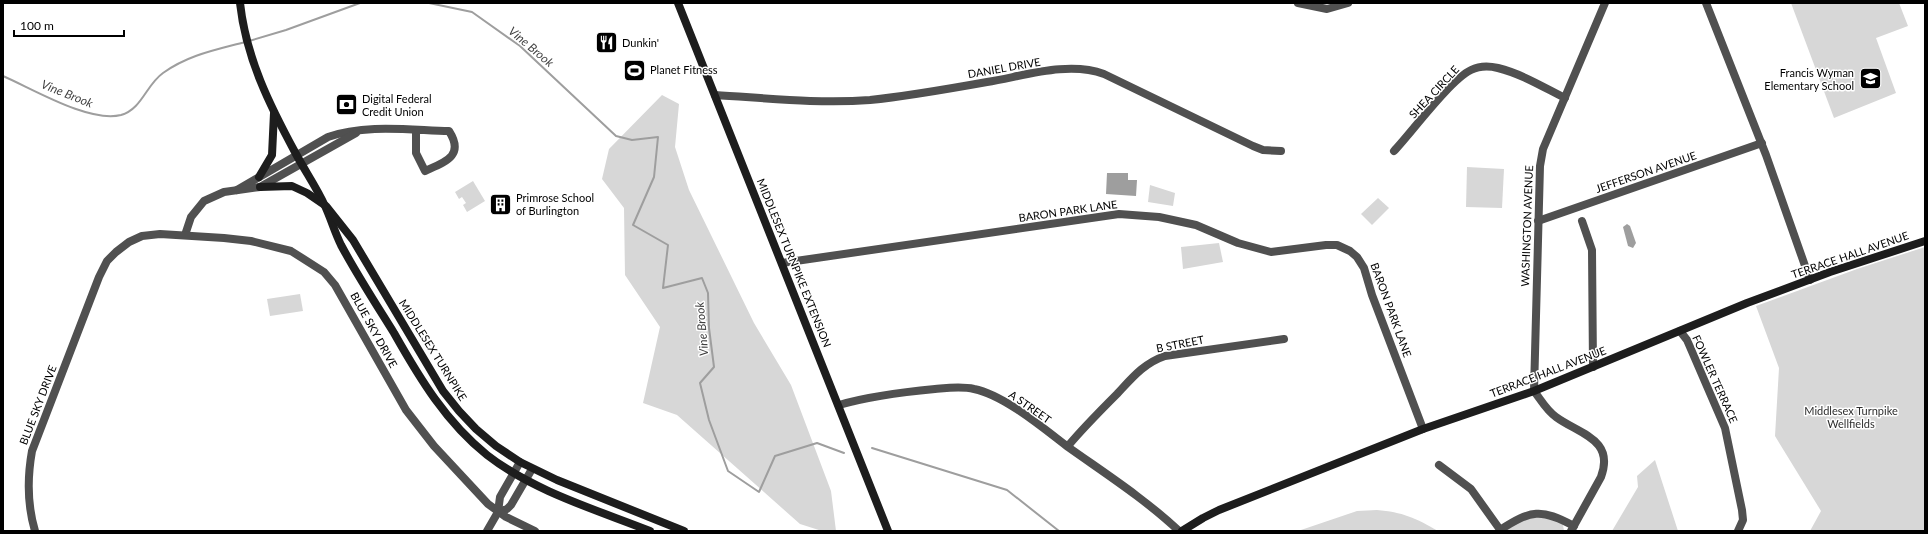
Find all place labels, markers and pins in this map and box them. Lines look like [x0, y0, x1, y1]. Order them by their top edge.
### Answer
restaurant icon: Dunkin' [594, 30, 620, 56]
place label: Dunkin' [622, 36, 659, 49]
sports icon: Planet Fitness [622, 57, 648, 83]
place label: Planet Fitness [650, 63, 718, 76]
place label: Francis Wyman Elementary School [1764, 66, 1854, 92]
school or university icon: Francis Wyman Elementary School [1857, 66, 1883, 92]
bank icon: Digital Federal Credit Union [333, 92, 359, 118]
place label: Digital Federal Credit Union [362, 92, 432, 118]
building icon: Primrose School of Burlington [488, 191, 514, 217]
place label: Primrose School of Burlington [516, 191, 594, 217]

